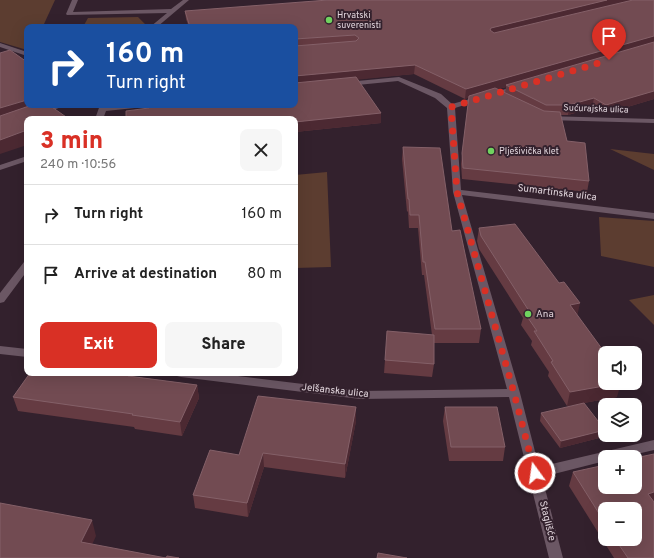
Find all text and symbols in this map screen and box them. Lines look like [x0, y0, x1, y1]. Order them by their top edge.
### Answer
place label: Hrvatski suverenisti [337, 10, 381, 31]
marker: Hrvatski suverenisti [324, 15, 334, 25]
pin [592, 19, 626, 60]
icon: arrive [598, 25, 620, 47]
text: 160 m [106, 37, 184, 73]
icon: right [40, 40, 92, 92]
text: Turn right [106, 72, 186, 95]
street label: Sućurajska ulica [563, 102, 629, 116]
text: 3 min [40, 127, 103, 157]
button: close [240, 129, 282, 171]
marker: Plješivička klet [486, 146, 496, 156]
place label: Plješivička klet [499, 146, 559, 157]
text: 240 m · 10:56 [40, 157, 116, 173]
street label: Sumartinska ulica [517, 182, 597, 204]
icon: right [40, 204, 62, 226]
text: Turn right [74, 205, 143, 224]
text: 160 m [242, 205, 282, 224]
icon: arrive [40, 264, 62, 286]
text: Arrive at destination [74, 265, 217, 284]
text: 80 m [247, 265, 282, 284]
place label: Ana [536, 308, 554, 321]
marker: Ana [523, 309, 533, 319]
button: Exit [40, 322, 157, 368]
button: Share [165, 322, 282, 368]
map controls [598, 346, 642, 546]
button: sound [598, 346, 642, 390]
street label: Jelšanska ulica [301, 381, 369, 401]
button: layers [598, 398, 642, 442]
button: + [598, 450, 642, 494]
position arrow [514, 452, 556, 494]
street label: Staglišće [536, 500, 558, 542]
button: − [598, 502, 642, 546]

